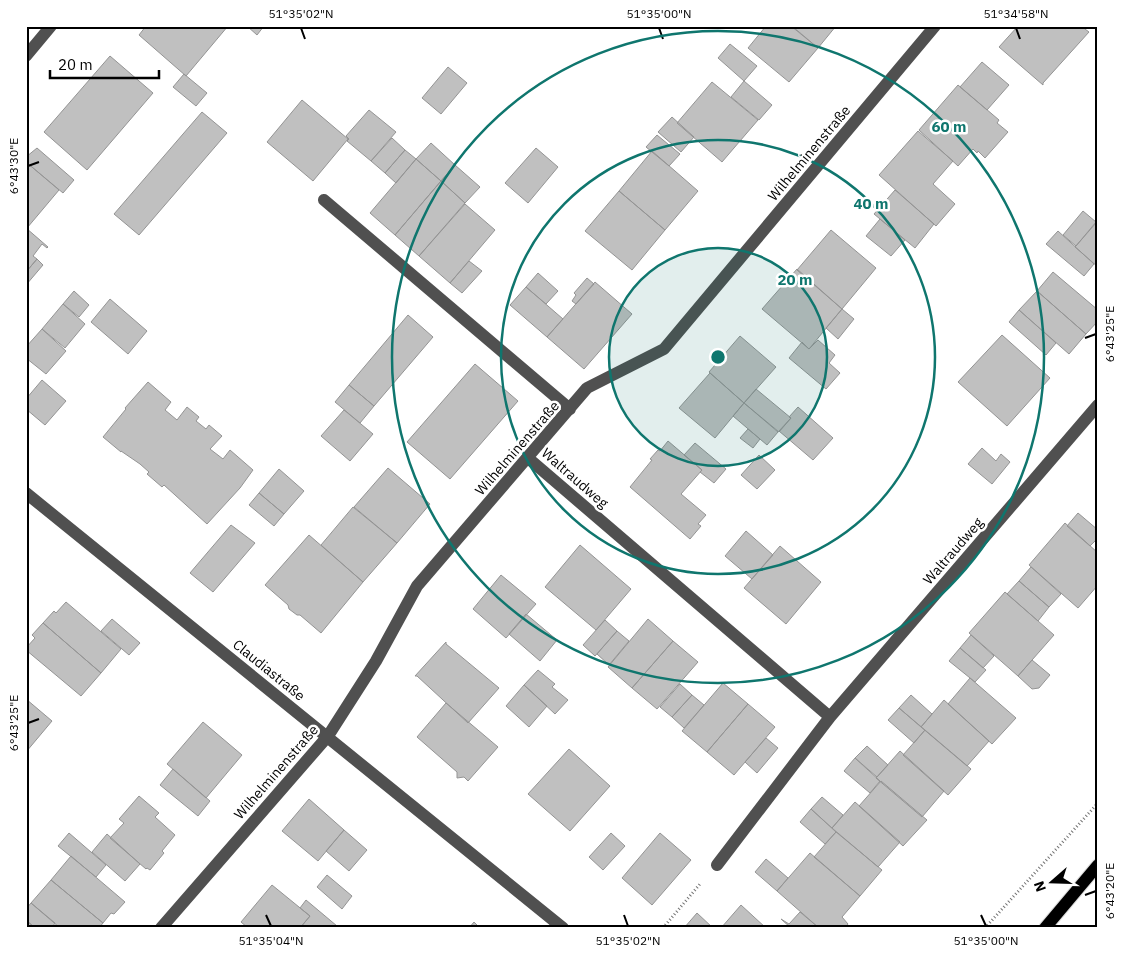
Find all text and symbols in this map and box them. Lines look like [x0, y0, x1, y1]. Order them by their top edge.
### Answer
text: 51°35'02"N [268, 6, 334, 21]
text: 51°35'00"N [626, 6, 692, 21]
text: 51°34'58"N [983, 6, 1049, 21]
scale bar [50, 48, 159, 80]
text: 20 m [58, 55, 93, 74]
street label: Wilhelminenstraße [764, 101, 854, 205]
text: 60 m [932, 117, 966, 136]
text: 6°43'30"E [6, 138, 21, 194]
text: 40 m [854, 194, 888, 213]
text: 20 m [778, 270, 812, 289]
text: 6°43'25"E [1102, 306, 1117, 362]
centre of rings [709, 348, 727, 366]
street label: Wilhelminenstraße [471, 397, 563, 499]
street label: Waltraudweg [538, 444, 613, 512]
street label: Waltraudweg [919, 513, 987, 588]
street label: Claudiastraße [229, 635, 309, 705]
text: 6°43'25"E [6, 695, 21, 751]
street label: Wilhelminenstraße [230, 721, 322, 823]
north arrow [1026, 856, 1076, 906]
text: 6°43'20"E [1102, 863, 1117, 919]
text: N [1030, 879, 1050, 894]
text: 51°35'04"N [238, 933, 304, 948]
text: 51°35'02"N [595, 933, 661, 948]
text: 51°35'00"N [953, 933, 1019, 948]

